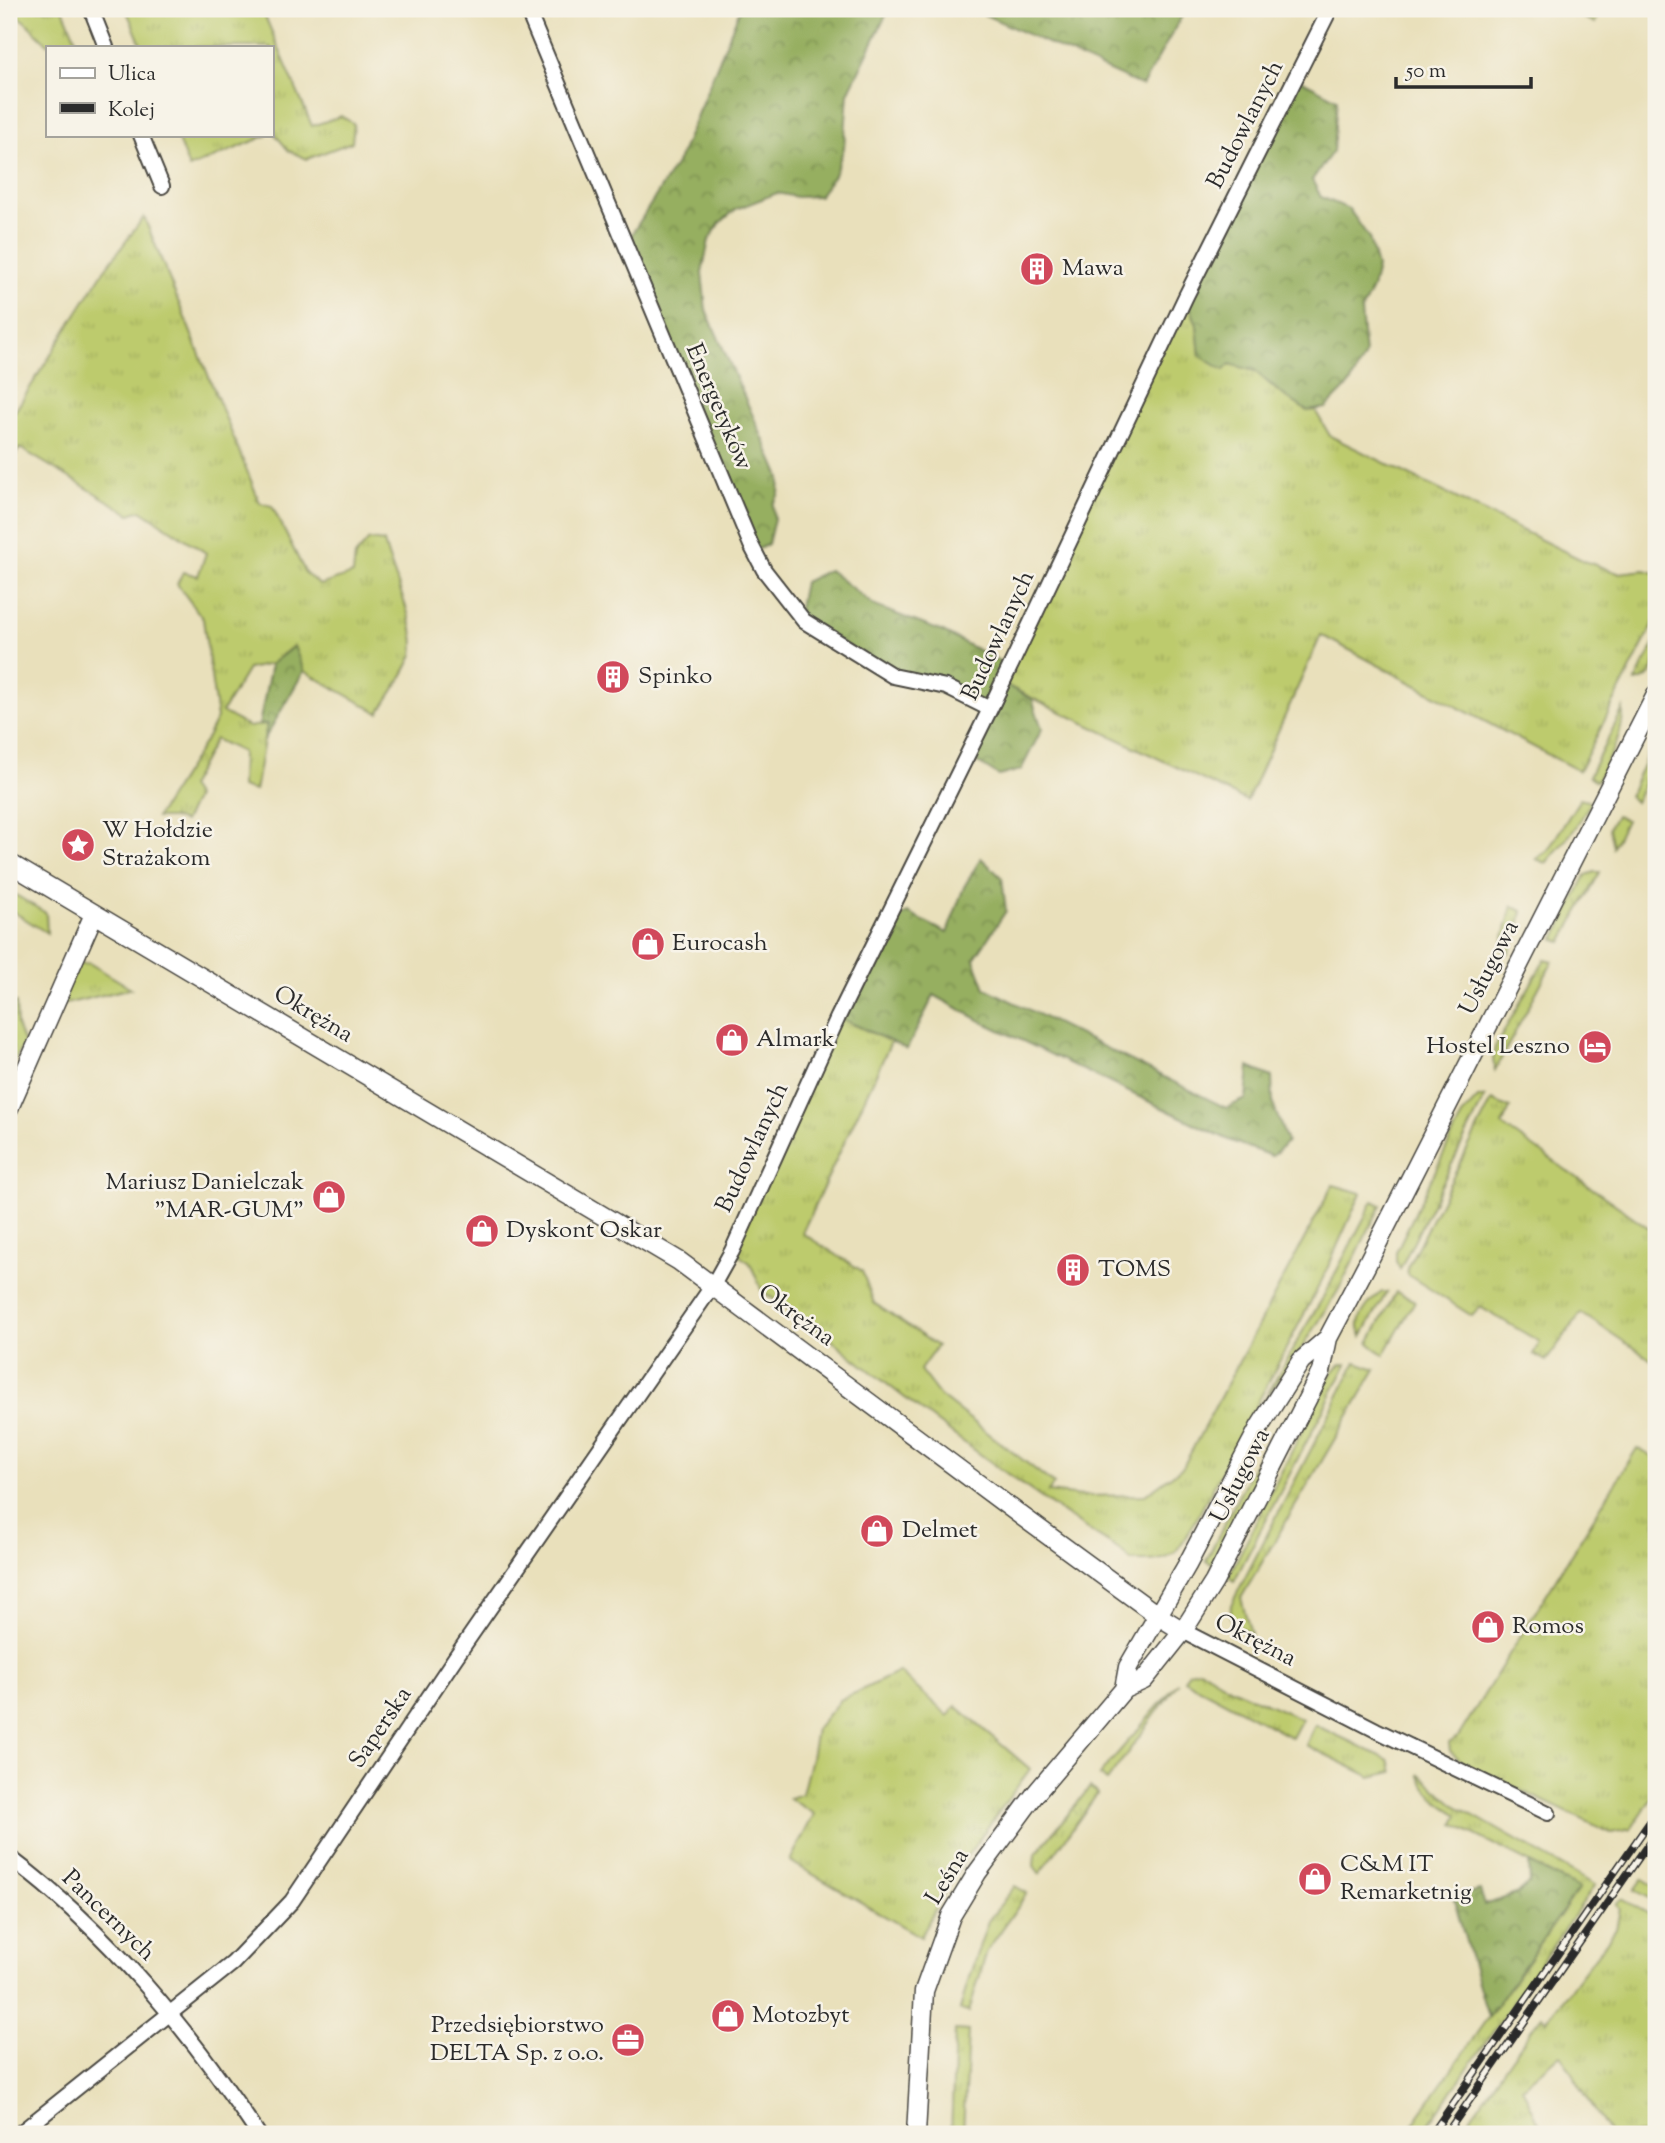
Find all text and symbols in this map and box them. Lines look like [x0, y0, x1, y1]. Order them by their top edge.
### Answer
legend [46, 46, 273, 136]
scale bar [1396, 46, 1530, 90]
street label: Budowlanych [1199, 55, 1293, 195]
text: 50 m [1405, 57, 1446, 87]
text: Ulica [108, 60, 156, 90]
text: Kolej [108, 96, 155, 126]
building icon: Mawa [1018, 250, 1056, 288]
place label: Mawa [1062, 252, 1124, 286]
street label: Energetyków [676, 339, 760, 476]
street label: Budowlanych [954, 565, 1044, 707]
building icon: Spinko [594, 658, 632, 696]
place label: Spinko [638, 660, 712, 694]
place label: W Hołdzie Strażakom [102, 814, 213, 876]
place icon: W Hołdzie Strażakom [59, 826, 97, 864]
street label: Usługowa [1452, 915, 1528, 1021]
shop icon: Eurocash [629, 925, 667, 963]
place label: Eurocash [672, 927, 768, 961]
street label: Okrężna [267, 978, 359, 1052]
shop icon: Almark [713, 1021, 751, 1059]
place label: Almark [756, 1023, 835, 1057]
hotel icon: Hostel Leszno [1576, 1028, 1614, 1066]
place label: Hostel Leszno [1426, 1030, 1570, 1064]
street label: Budowlanych [708, 1077, 798, 1219]
place label: Mariusz Danielczak "MAR-GUM" [106, 1166, 304, 1228]
shop icon: Mariusz Danielczak "MAR-GUM" [310, 1178, 348, 1216]
shop icon: Dyskont Oskar [463, 1212, 501, 1250]
place label: Dyskont Oskar [506, 1214, 662, 1248]
building icon: TOMS [1054, 1251, 1092, 1289]
place label: TOMS [1098, 1253, 1171, 1287]
street label: Okrężna [751, 1276, 841, 1356]
street label: Usługowa [1203, 1423, 1279, 1529]
shop icon: Delmet [858, 1512, 896, 1550]
place label: Delmet [902, 1514, 978, 1548]
street label: Okrężna [1208, 1606, 1302, 1676]
shop icon: Romos [1469, 1608, 1507, 1646]
place label: Romos [1512, 1610, 1584, 1644]
street label: Saperska [341, 1680, 421, 1776]
street label: Leśna [918, 1842, 978, 1912]
place label: C&M IT Remarketnig [1340, 1848, 1472, 1910]
shop icon: C&M IT Remarketnig [1296, 1860, 1334, 1898]
street label: Pancernych [53, 1862, 163, 1970]
shop icon: Motozbyt [709, 1997, 747, 2035]
place label: Motozbyt [752, 1999, 849, 2033]
place label: Przedsiębiorstwo DELTA Sp. z o.o. [430, 2009, 604, 2071]
office icon: Przedsiębiorstwo DELTA Sp. z o.o. [609, 2021, 647, 2059]

